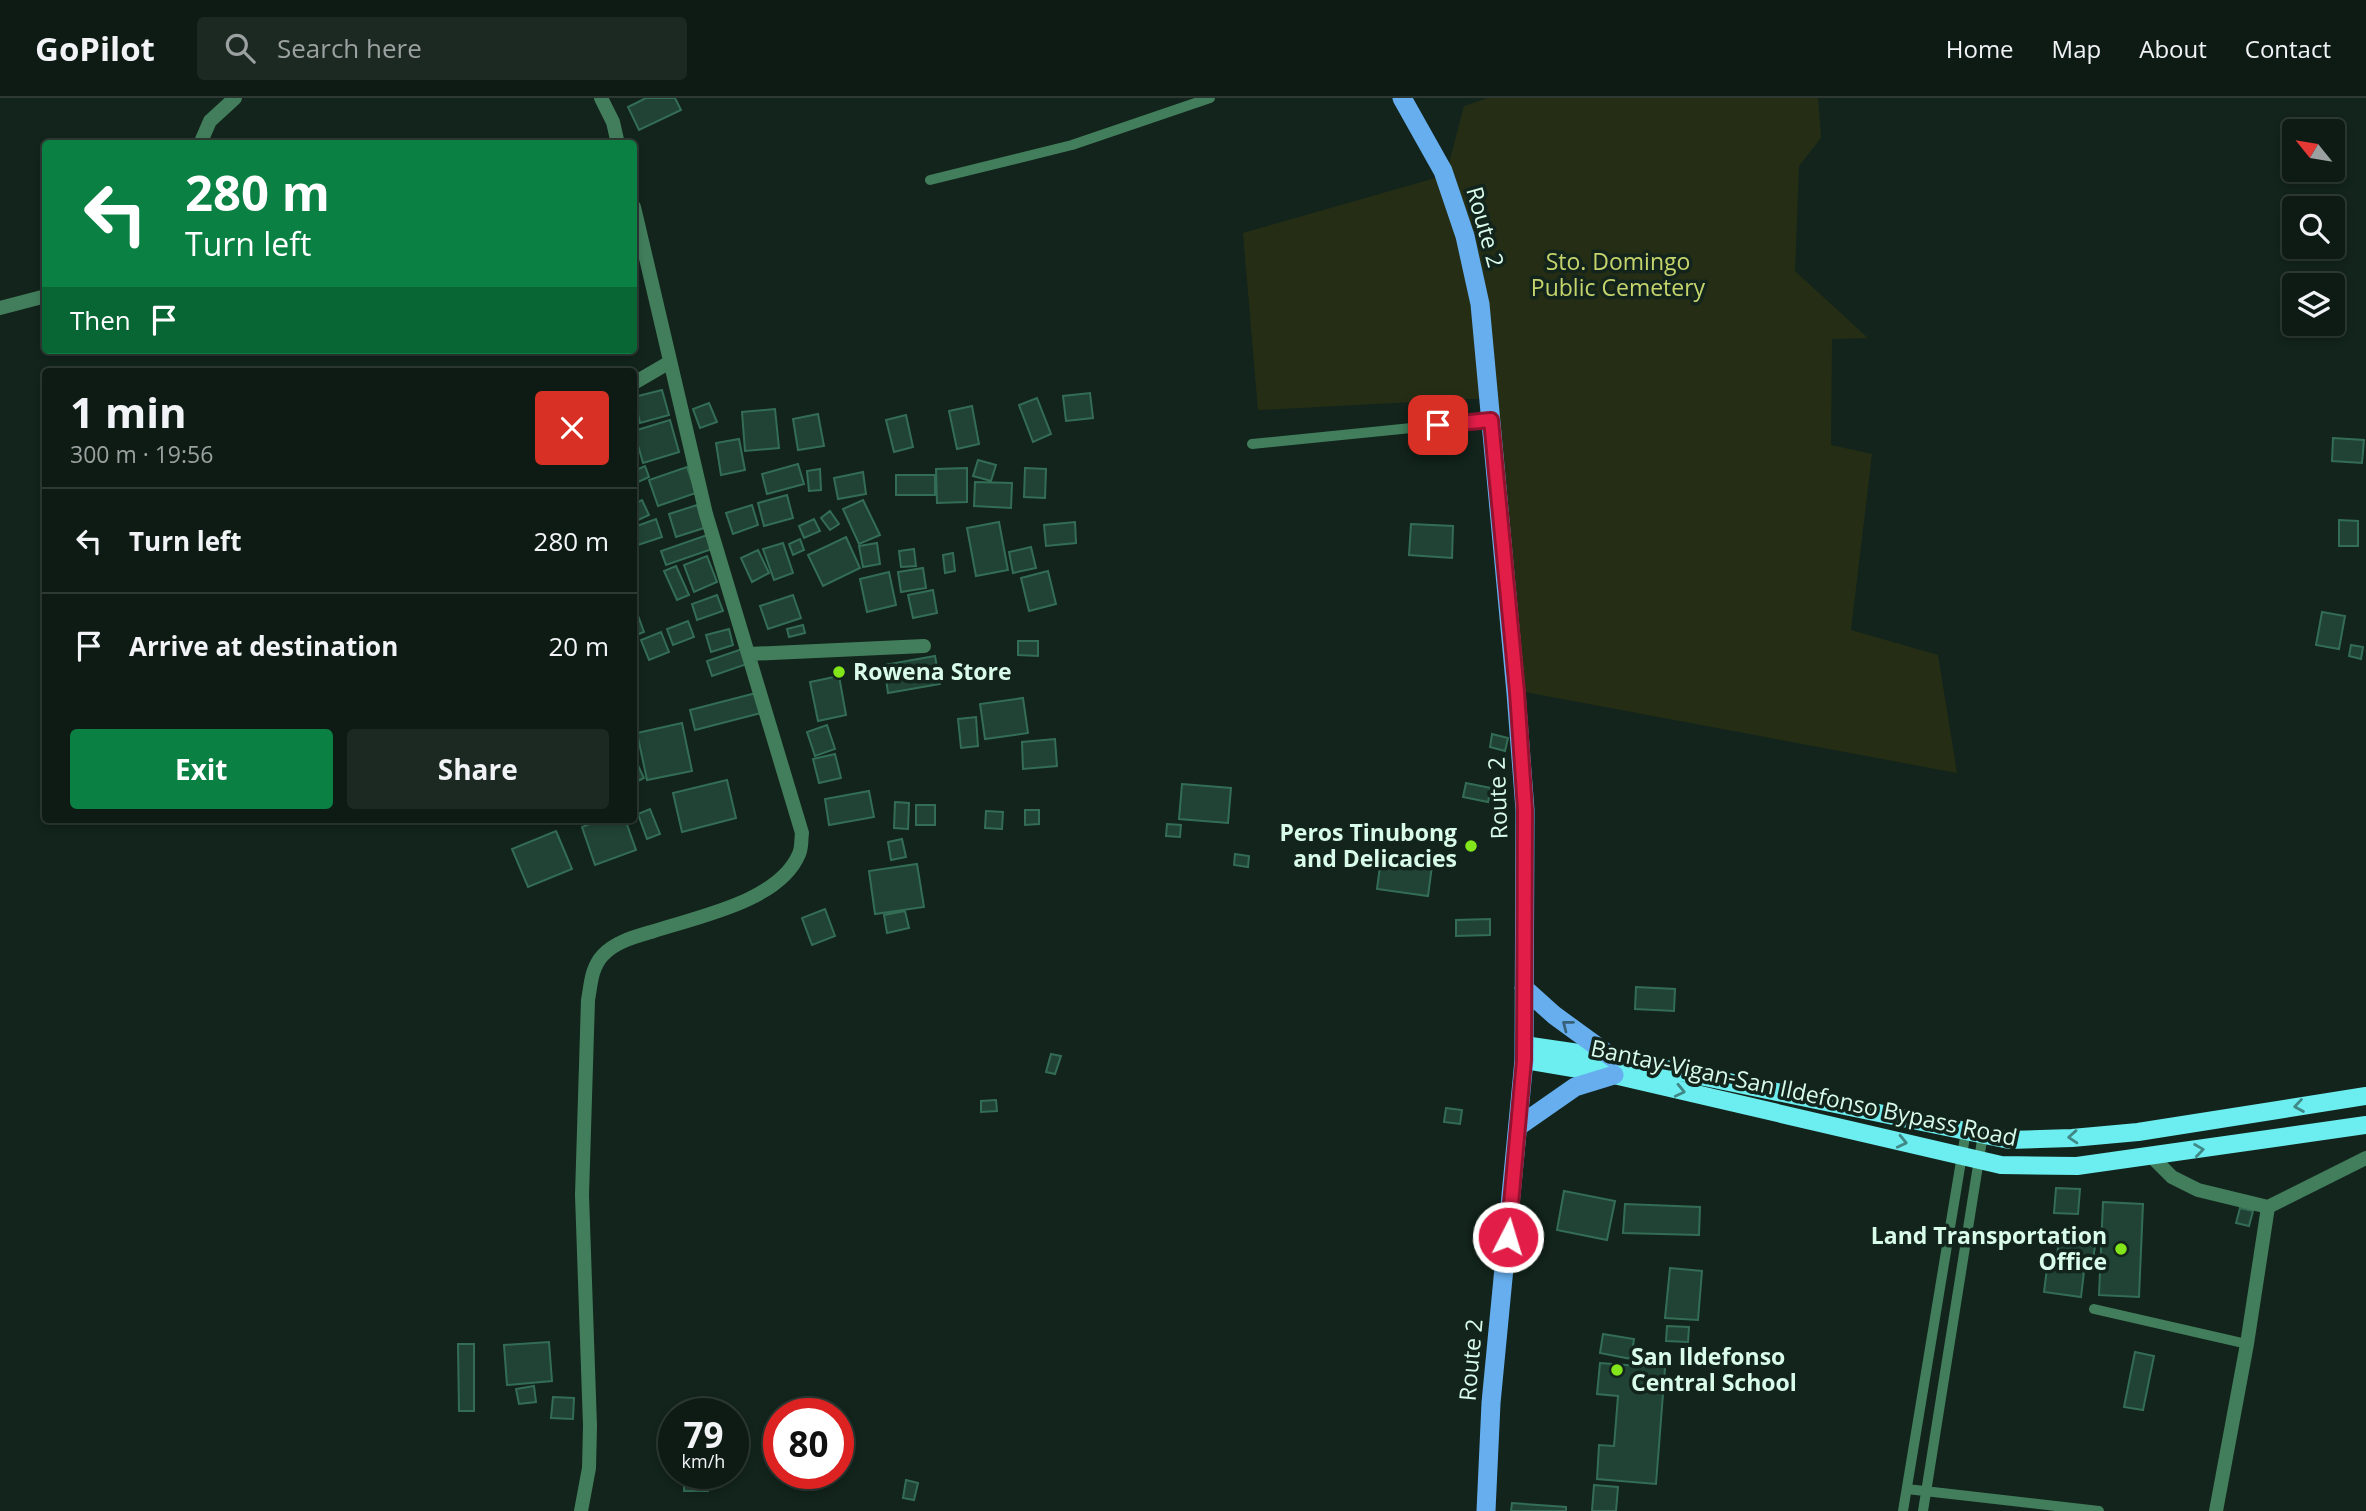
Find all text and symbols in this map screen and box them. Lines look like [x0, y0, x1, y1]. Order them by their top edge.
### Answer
search box [197, 17, 687, 80]
text: GoPilot [35, 26, 155, 71]
icon: search [221, 29, 259, 67]
text: Search here [277, 30, 422, 66]
text: Home [1946, 32, 2014, 65]
text: Map [2052, 32, 2101, 65]
text: About [2139, 32, 2207, 65]
text: Contact [2245, 32, 2331, 65]
north arrow [2282, 119, 2345, 182]
map controls [2282, 119, 2345, 336]
text: 280 m [185, 159, 330, 225]
icon: left [70, 168, 161, 259]
street label: Route 2 [1459, 183, 1513, 271]
button: search [2282, 196, 2345, 259]
text: Turn left [185, 222, 311, 265]
park label: Sto. Domingo Public Cemetery [1531, 245, 1706, 303]
button: layers [2282, 273, 2345, 336]
icon: arrive [145, 301, 183, 339]
text: Then [70, 302, 131, 338]
text: 1 min [70, 383, 187, 440]
button: close [535, 391, 609, 465]
pin [1408, 395, 1468, 455]
icon: arrive [1419, 406, 1457, 444]
text: 300 m · 19:56 [70, 438, 213, 470]
icon: left [70, 522, 108, 560]
text: Turn left [129, 523, 241, 559]
text: 280 m [534, 523, 609, 559]
icon: arrive [70, 627, 108, 665]
text: Arrive at destination [129, 628, 398, 664]
text: 20 m [548, 628, 609, 664]
place label: Rowena Store [853, 655, 1012, 687]
marker: Rowena Store [831, 664, 847, 680]
button: Exit [70, 729, 333, 809]
button: Share [347, 729, 609, 809]
street label: Route 2 [1480, 756, 1514, 840]
place label: Peros Tinubong and Delicacies [1279, 816, 1457, 874]
marker: Peros Tinubong and Delicacies [1463, 838, 1479, 854]
one-way arrow [1562, 1021, 1574, 1034]
street label: Bantay-Vigan-San Ildefonso Bypass Road [1588, 1031, 2020, 1153]
one-way arrow [1674, 1082, 1686, 1097]
one-way arrow [2293, 1099, 2304, 1114]
one-way arrow [2068, 1130, 2079, 1145]
one-way arrow [1896, 1134, 1908, 1148]
one-way arrow [2193, 1143, 2205, 1158]
position arrow [1471, 1200, 1545, 1274]
place label: Land Transportation Office [1871, 1219, 2107, 1277]
marker: Land Transportation Office [2113, 1241, 2129, 1257]
street label: Route 2 [1450, 1317, 1490, 1402]
place label: San Ildefonso Central School [1631, 1340, 1797, 1398]
marker: San Ildefonso Central School [1609, 1362, 1625, 1378]
speed limit sign: 80 [763, 1398, 854, 1489]
text: 79 [683, 1411, 724, 1458]
text: km/h [682, 1449, 725, 1473]

